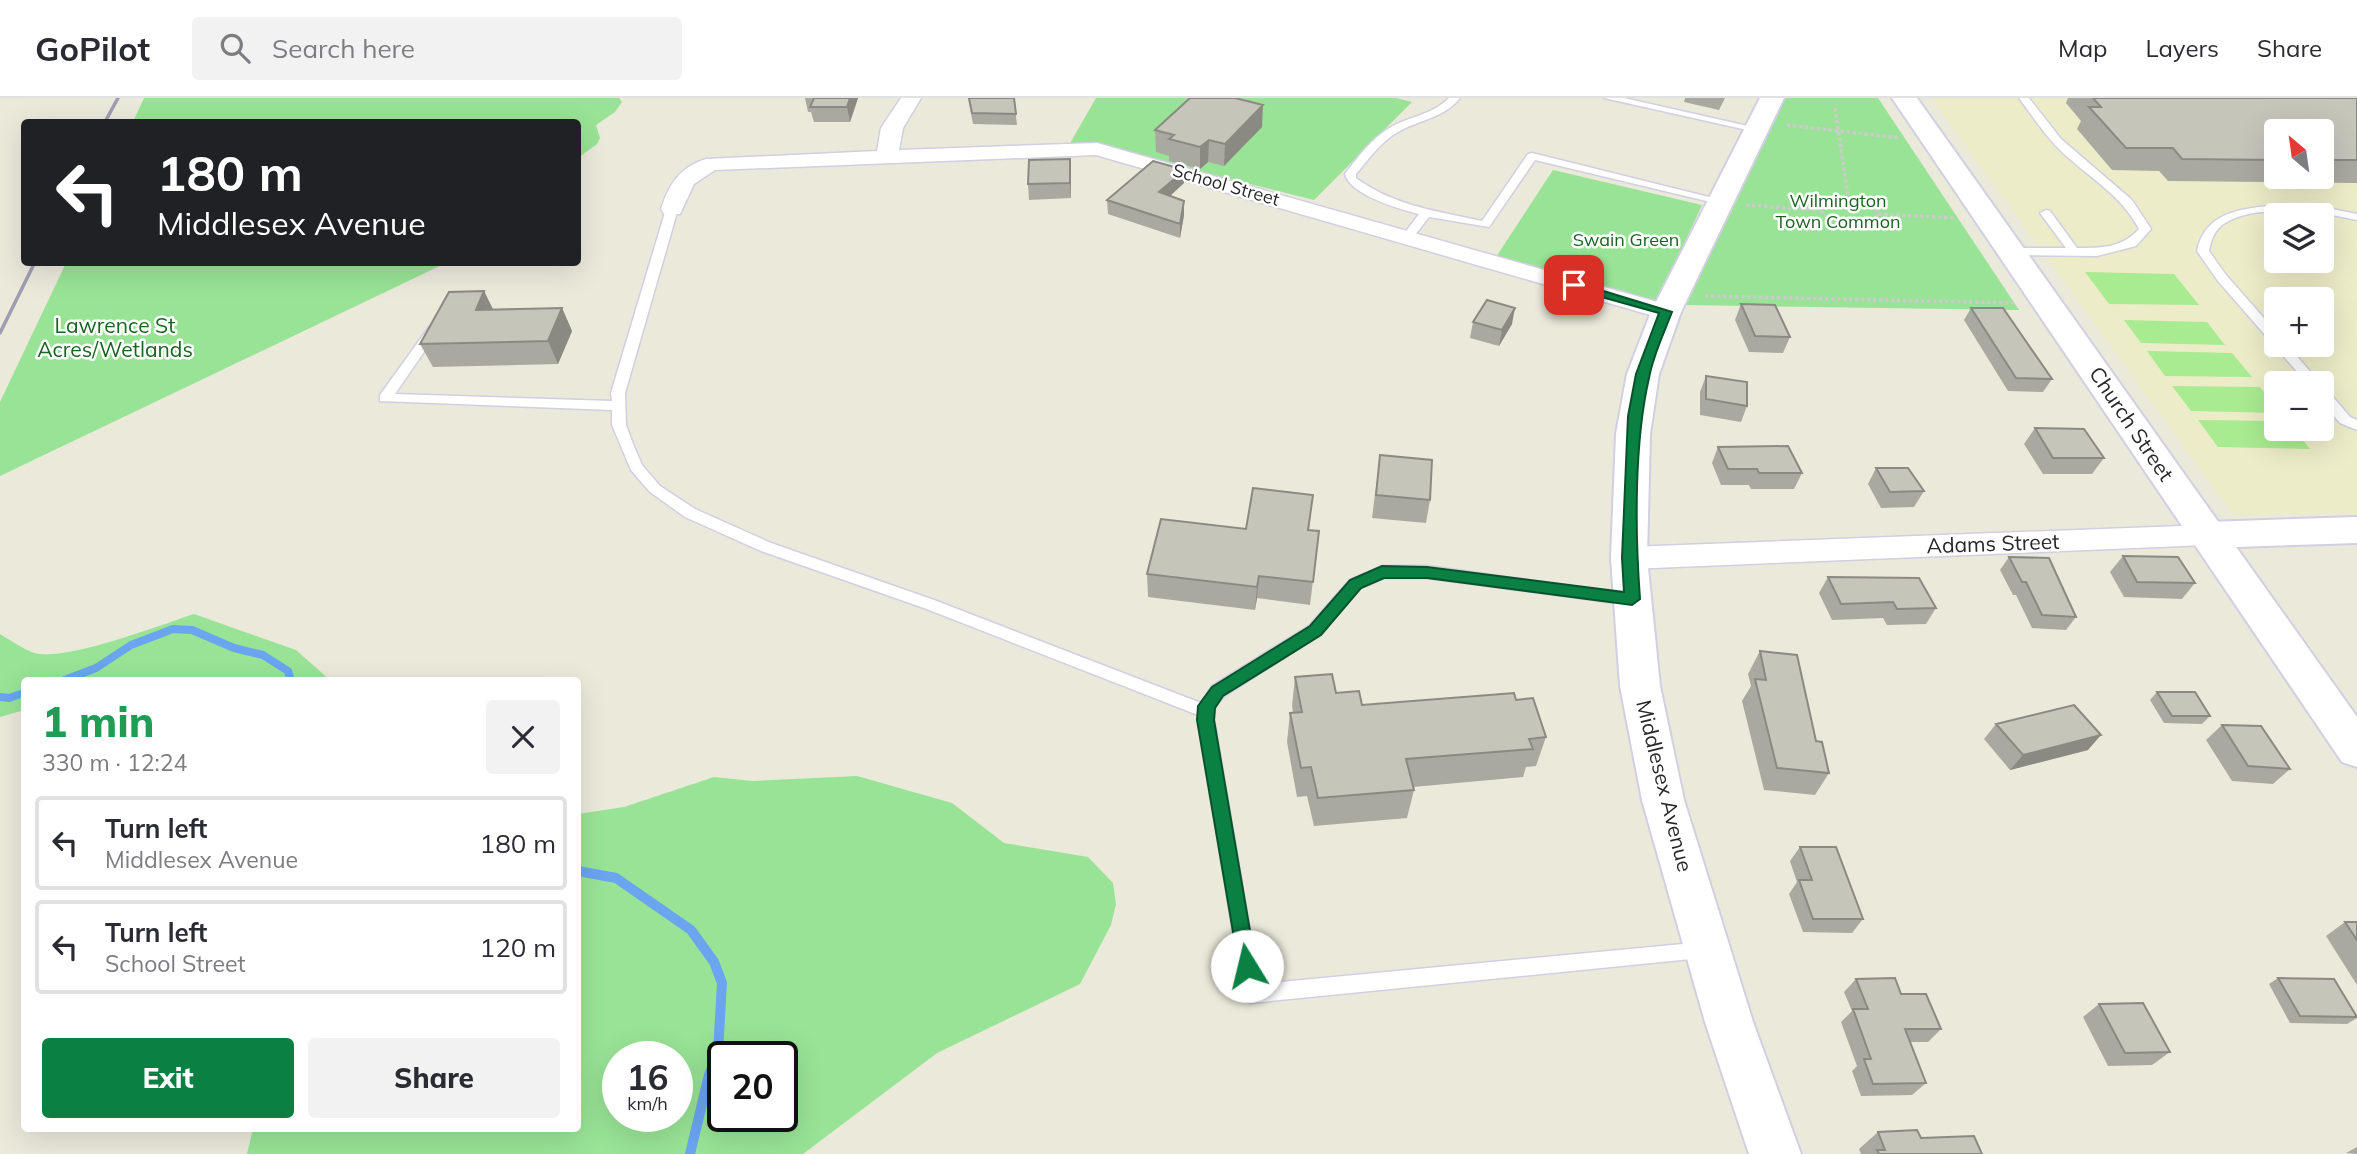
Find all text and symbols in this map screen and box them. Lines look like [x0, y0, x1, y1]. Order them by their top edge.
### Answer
search box [192, 17, 682, 80]
text: GoPilot [35, 28, 150, 69]
icon: search [216, 29, 254, 67]
text: Search here [272, 32, 415, 65]
text: Map [2058, 33, 2107, 63]
text: Layers [2145, 33, 2219, 63]
text: Share [2257, 33, 2322, 63]
north arrow [2264, 119, 2334, 189]
map controls [2264, 119, 2334, 441]
text: 180 m [157, 142, 303, 203]
icon: left [42, 147, 133, 238]
street label: School Street [1170, 158, 1282, 211]
park label: Wilmington Town Common [1776, 189, 1900, 233]
text: Middlesex Avenue [157, 203, 426, 243]
button: layers [2264, 203, 2334, 273]
park label: Swain Green [1573, 228, 1679, 251]
pin [1544, 255, 1604, 315]
icon: arrive [1555, 266, 1593, 304]
button: + [2264, 287, 2334, 357]
park label: Lawrence St Acres/Wetlands [37, 312, 193, 362]
street label: Church Street [2084, 361, 2180, 486]
button: − [2264, 371, 2334, 441]
street label: Adams Street [1926, 528, 2060, 558]
text: 1 min [42, 695, 155, 748]
street label: Middlesex Avenue [1631, 697, 1699, 874]
button: close [486, 700, 560, 774]
text: 330 m · 12:24 [42, 748, 187, 777]
text: Turn left [105, 812, 207, 845]
icon: left [46, 824, 84, 862]
text: 180 m [480, 827, 556, 860]
text: Middlesex Avenue [105, 845, 298, 874]
text: Turn left [105, 916, 207, 949]
icon: left [46, 928, 84, 966]
position arrow [1210, 929, 1284, 1003]
text: 120 m [480, 931, 556, 964]
text: School Street [105, 949, 246, 978]
button: Exit [42, 1038, 294, 1118]
button: Share [308, 1038, 560, 1118]
speed limit sign: 20 [707, 1041, 798, 1132]
text: 16 [626, 1055, 669, 1099]
text: km/h [627, 1092, 668, 1115]

